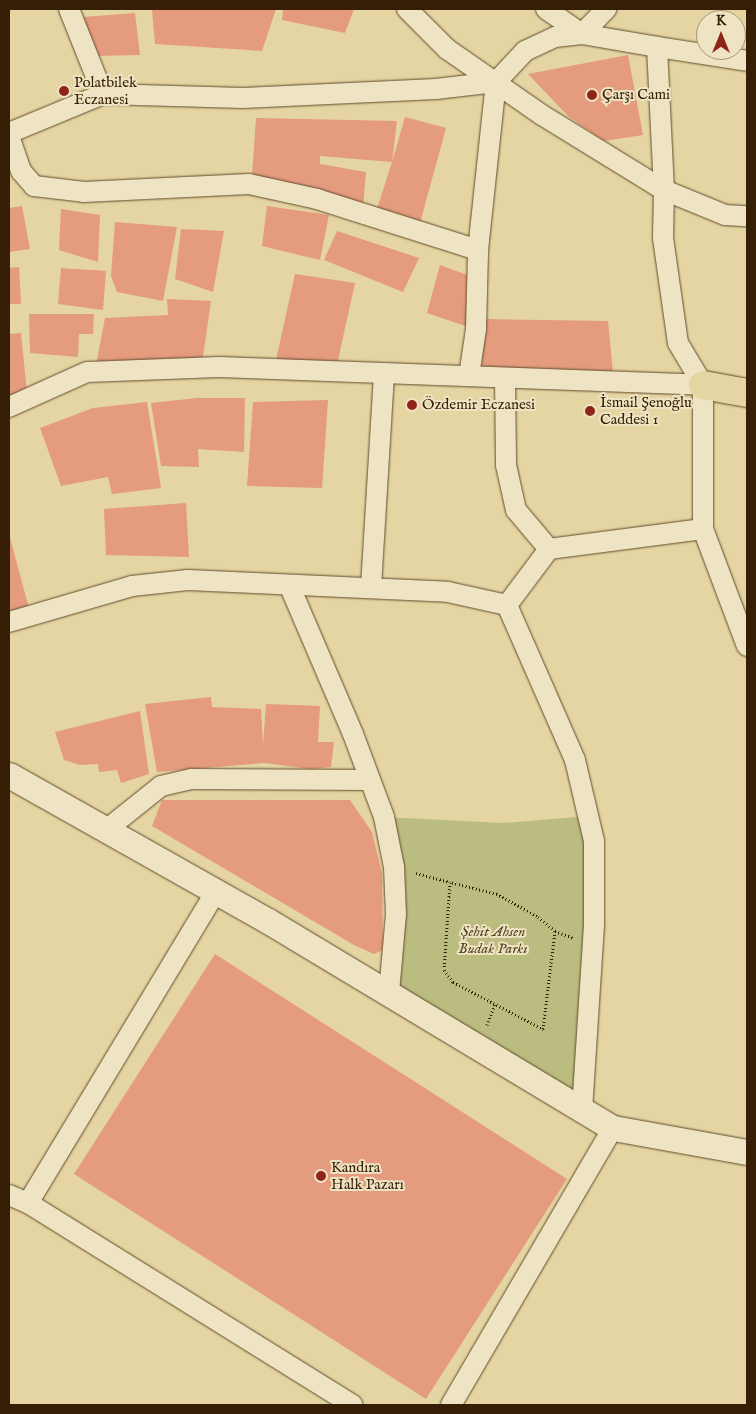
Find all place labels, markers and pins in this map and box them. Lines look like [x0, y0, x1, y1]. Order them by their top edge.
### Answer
place label: Polatbilek Eczanesi [74, 73, 137, 108]
marker: Polatbilek Eczanesi [58, 85, 70, 97]
place label: Çarşı Cami [602, 86, 670, 104]
marker: Çarşı Cami [586, 89, 598, 101]
place label: İsmail Şenoğlu Caddesi 1 [600, 393, 692, 428]
place label: Özdemir Eczanesi [422, 396, 535, 414]
marker: Özdemir Eczanesi [406, 399, 418, 411]
marker: İsmail Şenoğlu Caddesi 1 [584, 405, 596, 417]
place label: Kandıra Halk Pazarı [331, 1158, 404, 1193]
marker: Kandıra Halk Pazarı [315, 1170, 327, 1182]

